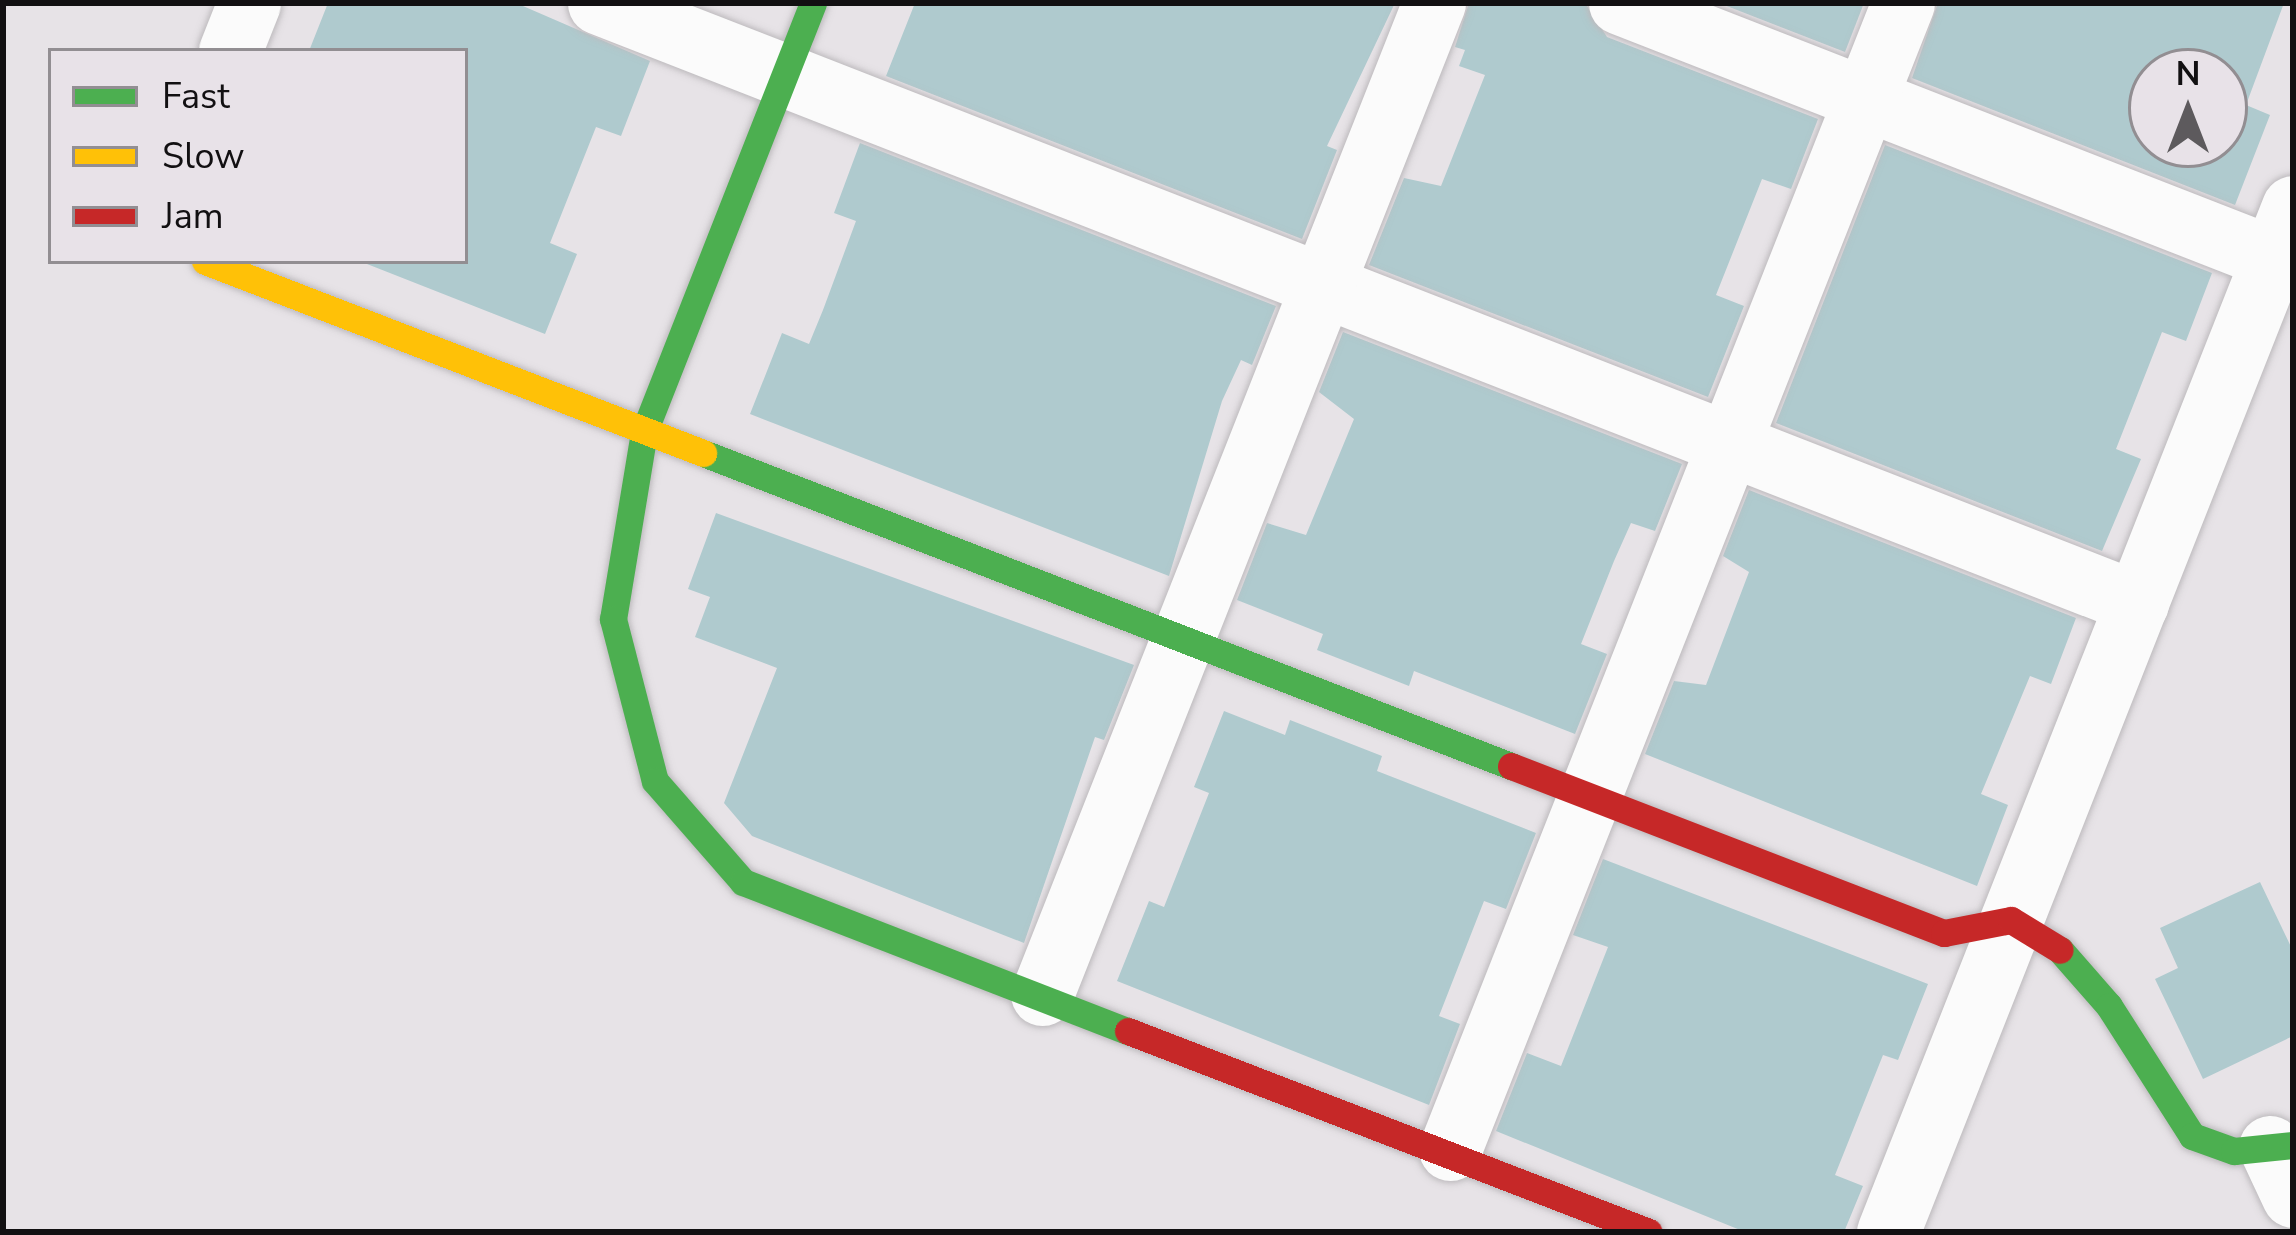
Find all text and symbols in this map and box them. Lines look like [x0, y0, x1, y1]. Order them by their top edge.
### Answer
legend [48, 48, 468, 264]
north arrow [2128, 48, 2248, 168]
text: N [2176, 52, 2200, 97]
text: Fast [162, 72, 230, 121]
text: Slow [162, 132, 245, 181]
text: Jam [162, 192, 224, 241]

